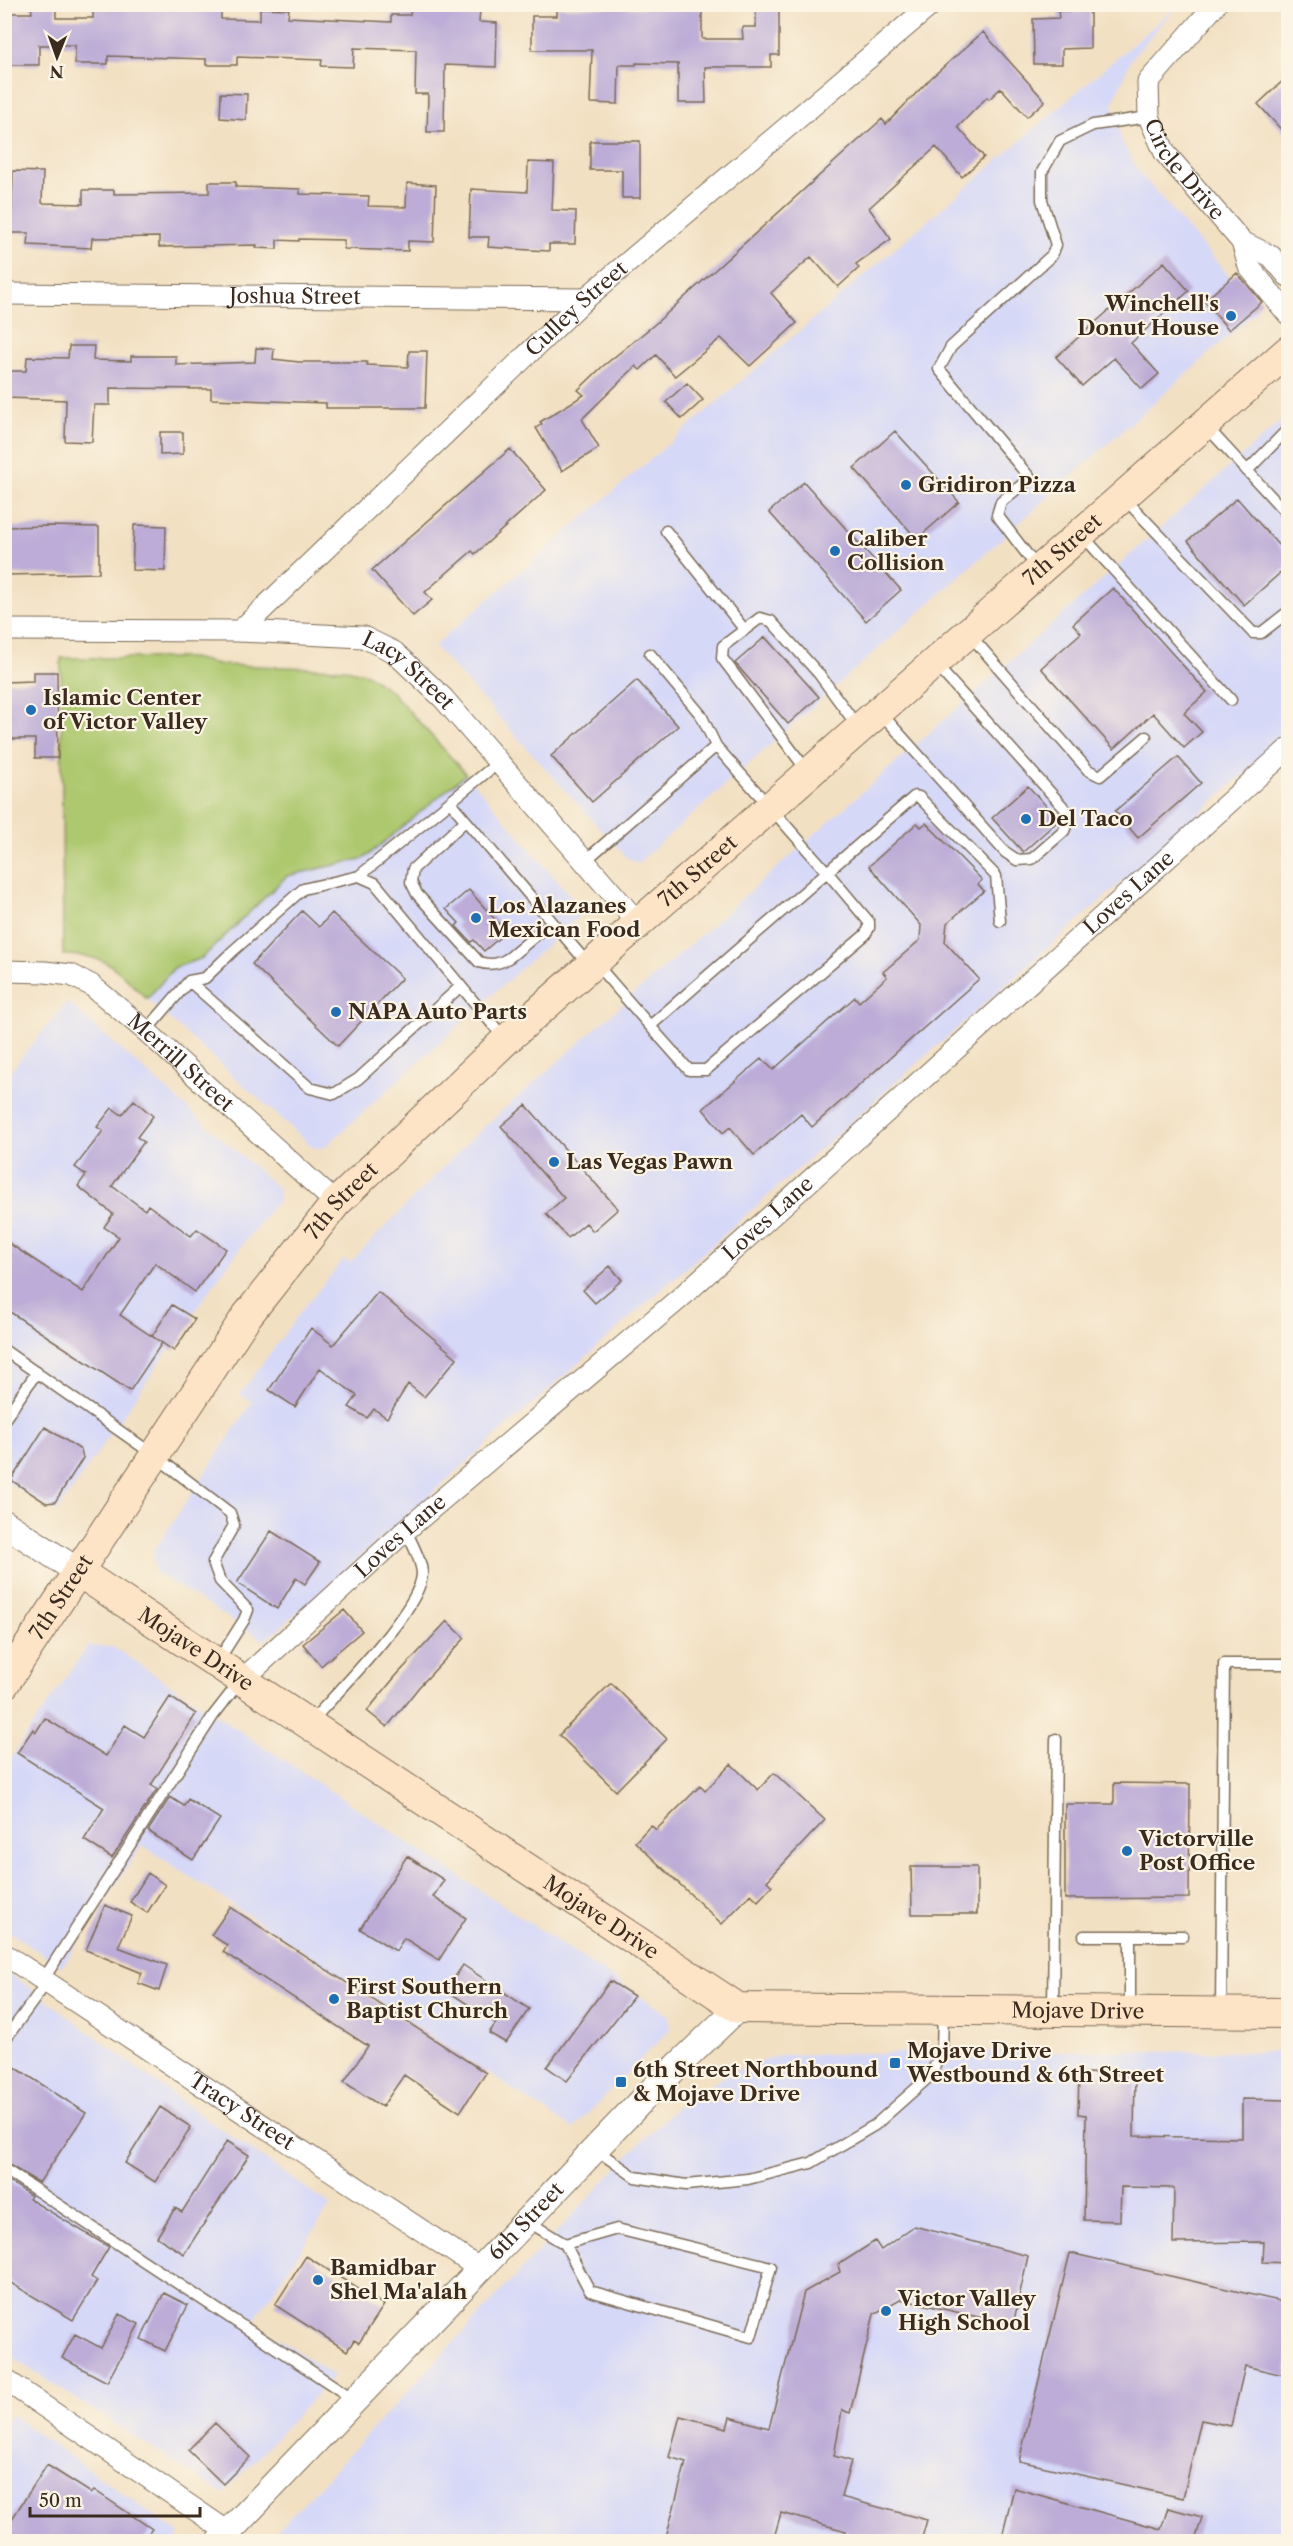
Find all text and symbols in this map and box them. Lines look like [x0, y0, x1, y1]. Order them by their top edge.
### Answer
north arrow [27, 27, 87, 87]
text: N [50, 62, 64, 82]
street label: Circle Drive [1139, 115, 1230, 225]
street label: Culley Street [520, 255, 633, 361]
street label: Joshua Street [226, 283, 361, 309]
place label: Winchell's Donut House [1077, 291, 1219, 340]
marker: Winchell's Donut House [1224, 309, 1238, 323]
place label: Gridiron Pizza [918, 472, 1077, 497]
marker: Gridiron Pizza [899, 478, 913, 492]
street label: 7th Street [1018, 508, 1107, 590]
place label: Caliber Collision [847, 526, 945, 575]
marker: Caliber Collision [828, 544, 842, 558]
street label: Lacy Street [359, 626, 460, 715]
place label: Islamic Center of Victor Valley [43, 685, 208, 734]
marker: Islamic Center of Victor Valley [24, 703, 38, 717]
place label: Del Taco [1038, 806, 1133, 831]
marker: Del Taco [1019, 812, 1033, 826]
street label: 7th Street [653, 829, 742, 912]
street label: Loves Lane [1078, 845, 1179, 940]
place label: Los Alazanes Mexican Food [488, 893, 640, 942]
marker: Los Alazanes Mexican Food [469, 911, 483, 925]
place label: NAPA Auto Parts [348, 999, 527, 1024]
marker: NAPA Auto Parts [329, 1005, 343, 1019]
street label: Merrill Street [123, 1008, 240, 1117]
place label: Las Vegas Pawn [566, 1149, 733, 1174]
marker: Las Vegas Pawn [547, 1155, 561, 1169]
street label: 7th Street [299, 1156, 383, 1244]
street label: Loves Lane [717, 1171, 818, 1265]
street label: Loves Lane [349, 1489, 451, 1583]
street label: 7th Street [24, 1549, 98, 1644]
street label: Mojave Drive [134, 1602, 258, 1696]
place label: Victorville Post Office [1138, 1826, 1255, 1875]
marker: Victorville Post Office [1120, 1844, 1134, 1858]
street label: Mojave Drive [539, 1870, 664, 1964]
place label: First Southern Baptist Church [346, 1974, 509, 2023]
marker: First Southern Baptist Church [327, 1992, 341, 2006]
street label: Mojave Drive [1011, 1997, 1144, 2024]
place label: Mojave Drive Westbound & 6th Street [906, 2038, 1164, 2087]
marker: Mojave Drive Westbound & 6th Street [888, 2056, 902, 2070]
place label: 6th Street Northbound & Mojave Drive [633, 2057, 878, 2106]
street label: Tracy Street [184, 2067, 300, 2155]
marker: 6th Street Northbound & Mojave Drive [614, 2075, 628, 2089]
street label: 6th Street [483, 2176, 569, 2265]
place label: Bamidbar Shel Ma'alah [330, 2255, 468, 2304]
marker: Bamidbar Shel Ma'alah [311, 2273, 325, 2287]
place label: Victor Valley High School [897, 2286, 1037, 2335]
marker: Victor Valley High School [879, 2304, 893, 2318]
scale bar [30, 2480, 200, 2518]
text: 50 m [39, 2490, 82, 2512]

